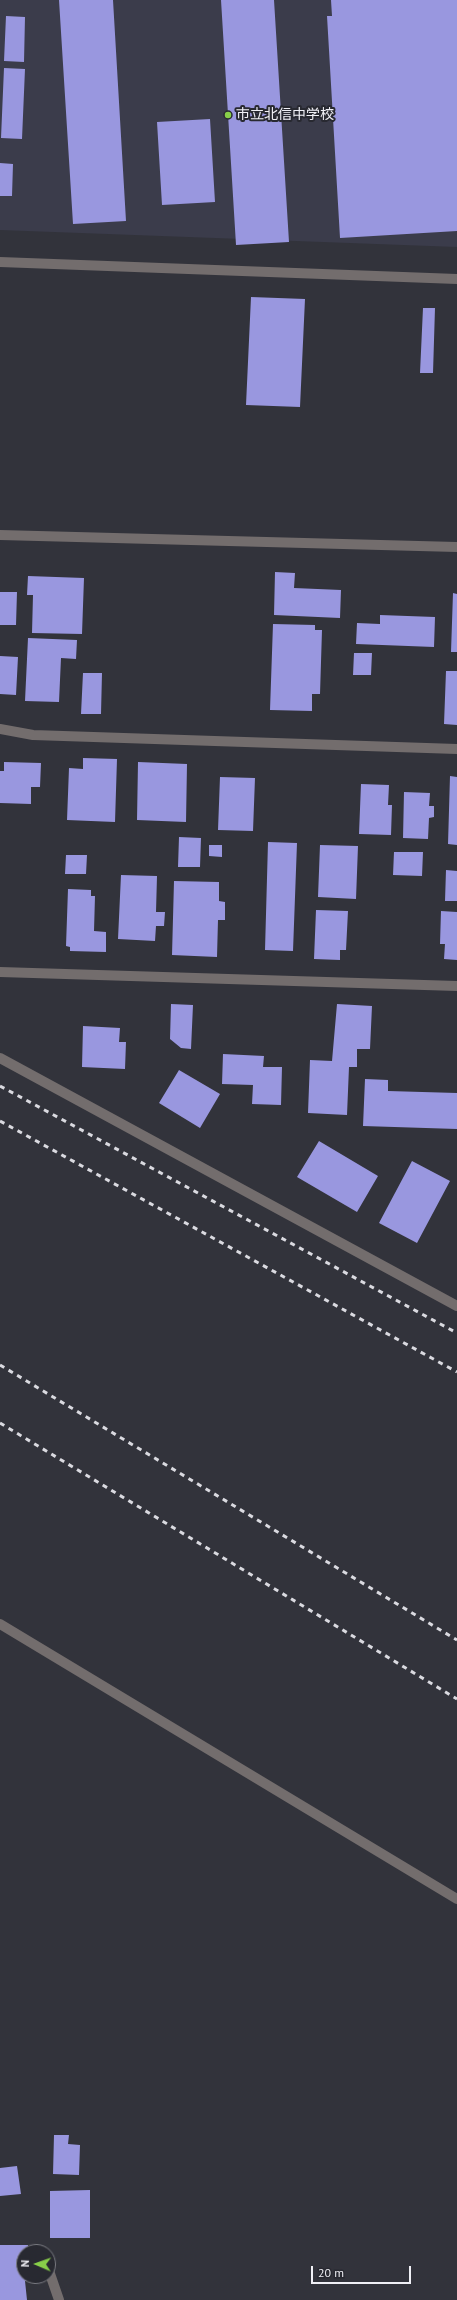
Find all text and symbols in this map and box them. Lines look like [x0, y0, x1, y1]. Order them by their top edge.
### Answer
place label: 市立北信中学校 [236, 107, 334, 123]
marker: 市立北信中学校 [223, 110, 233, 120]
north arrow [16, 2244, 56, 2284]
scale bar [313, 2258, 413, 2284]
text: N [18, 2260, 32, 2267]
text: 20 m [318, 2265, 344, 2280]

